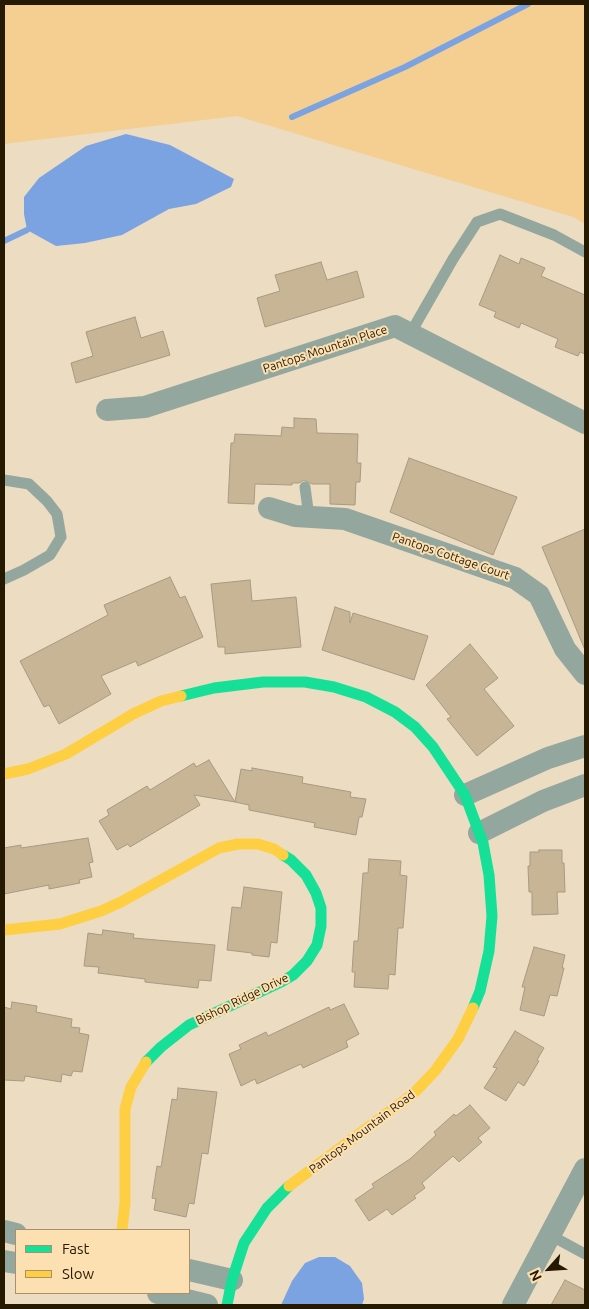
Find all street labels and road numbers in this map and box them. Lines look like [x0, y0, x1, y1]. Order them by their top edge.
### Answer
street label: Pantops Mountain Place [261, 322, 389, 376]
street label: Pantops Cottage Court [390, 529, 512, 583]
street label: Bishop Ridge Drive [193, 970, 291, 1028]
street label: Pantops Mountain Road [306, 1087, 418, 1177]

